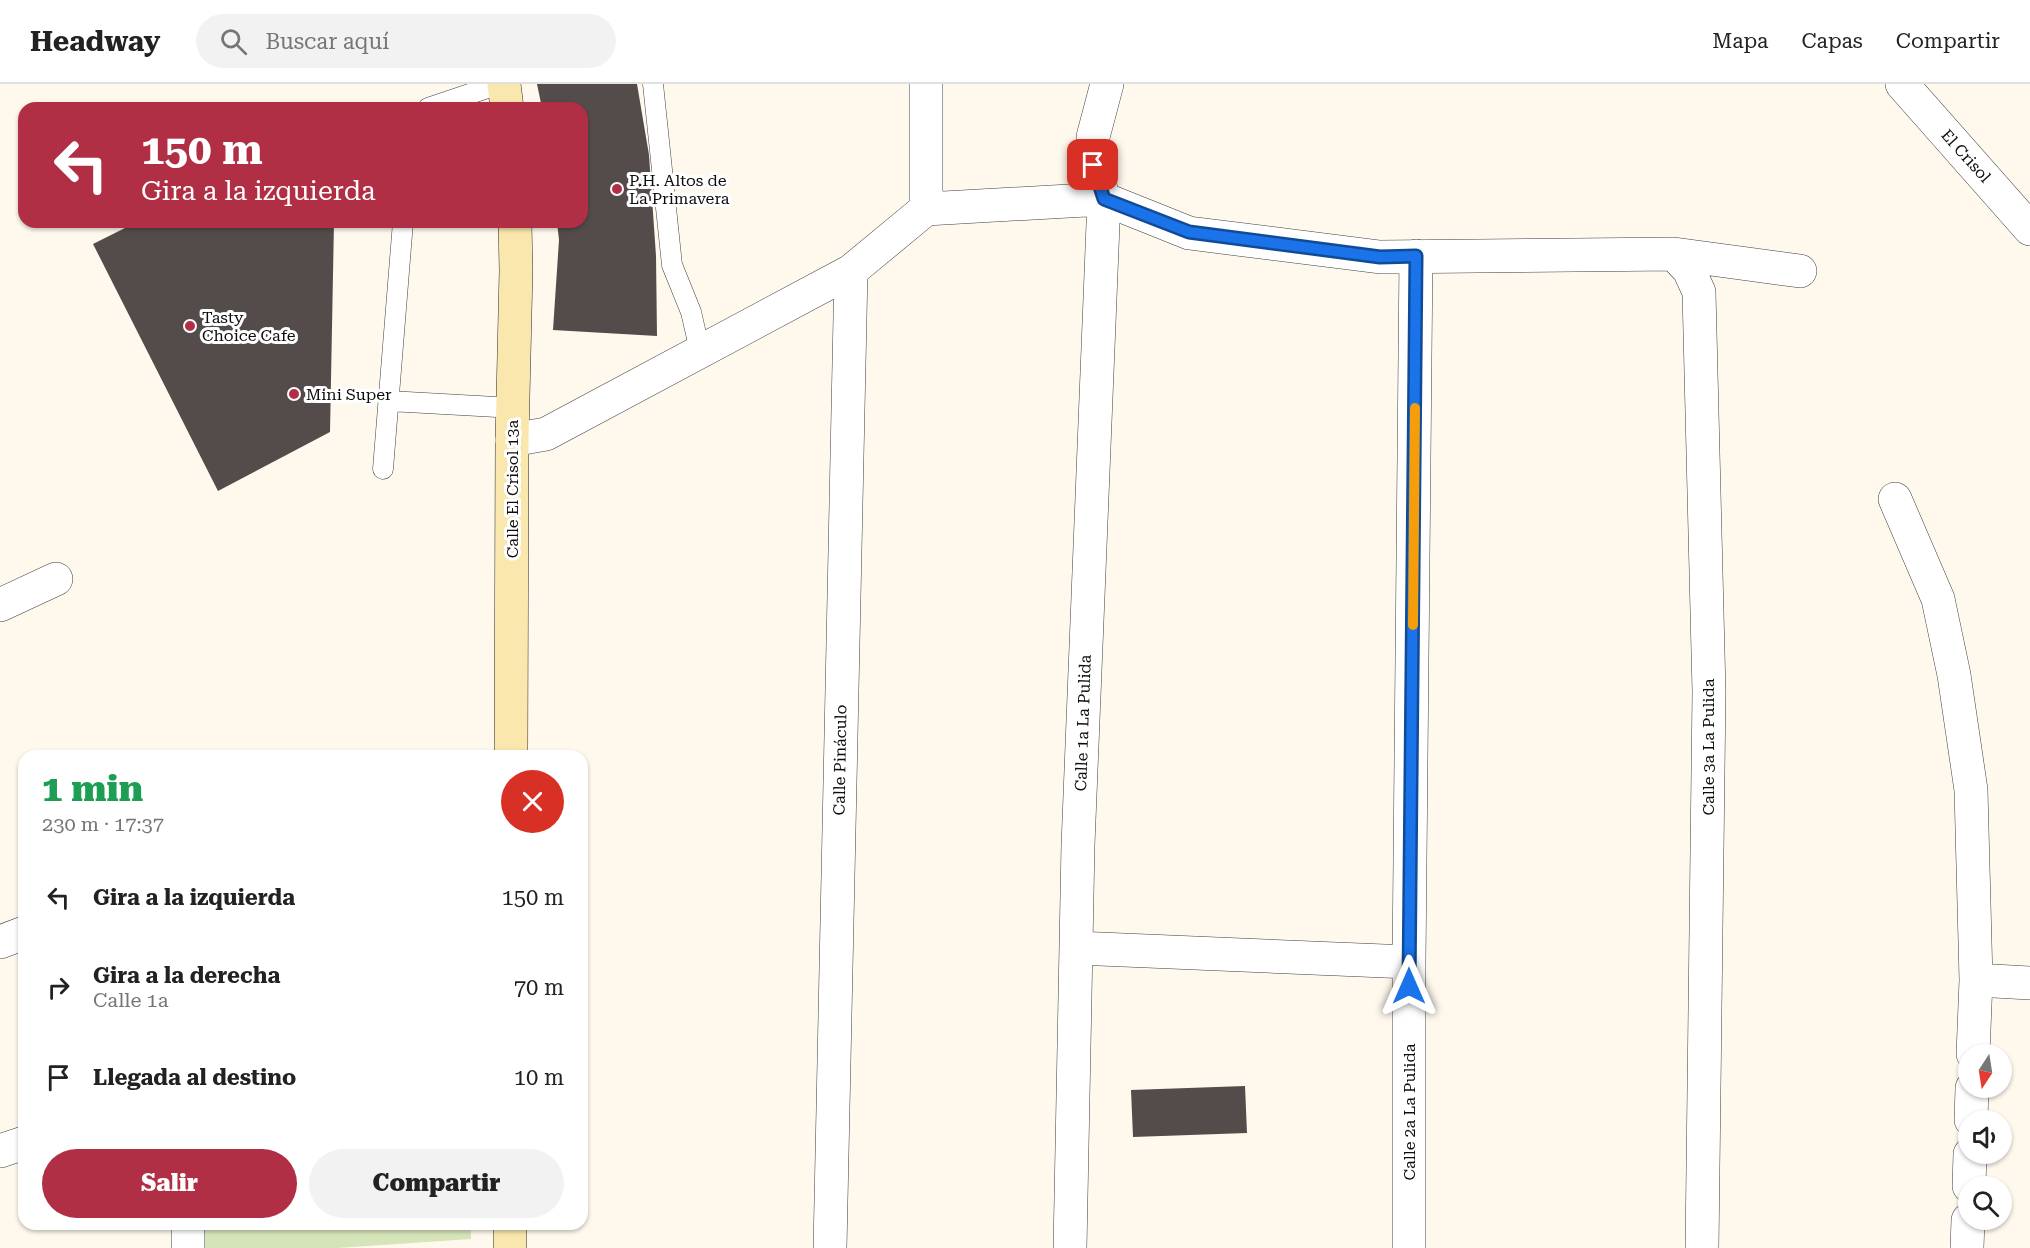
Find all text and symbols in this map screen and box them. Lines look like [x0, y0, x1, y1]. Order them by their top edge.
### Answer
search box [196, 14, 616, 68]
text: Headway [30, 25, 160, 58]
icon: search [217, 25, 250, 58]
text: Buscar aquí [265, 29, 389, 54]
text: Mapa [1712, 29, 1768, 53]
text: Capas [1801, 29, 1863, 53]
text: Compartir [1896, 29, 2000, 53]
text: 150 m [141, 125, 263, 174]
icon: left [42, 126, 120, 204]
street label: El Crisol [1937, 126, 1995, 186]
pin [1067, 139, 1118, 190]
icon: arrive [1076, 148, 1109, 181]
place label: P.H. Altos de La Primavera [629, 171, 730, 208]
text: Gira a la izquierda [141, 175, 376, 207]
marker: P.H. Altos de La Primavera [610, 182, 624, 196]
place label: Tasty Choice Cafe [202, 308, 296, 345]
marker: Tasty Choice Cafe [183, 319, 197, 333]
place label: Mini Super [306, 385, 392, 404]
marker: Mini Super [287, 387, 301, 401]
street label: Calle El Crisol 13a [503, 419, 522, 558]
street label: Calle 1a La Pulida [1071, 654, 1095, 792]
street label: Calle 3a La Pulida [1699, 678, 1718, 815]
street label: Calle Pináculo [830, 704, 850, 816]
text: 1 min [42, 768, 143, 810]
button: close [501, 770, 564, 833]
text: 230 m · 17:37 [42, 812, 164, 836]
icon: left [42, 881, 75, 914]
text: Gira a la izquierda [93, 885, 295, 910]
text: 150 m [501, 885, 564, 910]
position arrow [1377, 954, 1441, 1018]
text: Gira a la derecha [93, 963, 280, 988]
icon: right [42, 971, 75, 1004]
text: 70 m [514, 975, 564, 1000]
text: Calle 1a [93, 988, 169, 1012]
street label: Calle 2a La Pulida [1400, 1043, 1419, 1180]
north arrow [1958, 1044, 2012, 1098]
map controls [1958, 1044, 2012, 1230]
icon: arrive [42, 1061, 75, 1094]
text: Llegada al destino [93, 1065, 296, 1090]
text: 10 m [514, 1065, 564, 1090]
button: sound [1958, 1110, 2012, 1164]
button: Salir [42, 1149, 297, 1218]
button: Compartir [309, 1149, 564, 1218]
button: search [1958, 1176, 2012, 1230]

